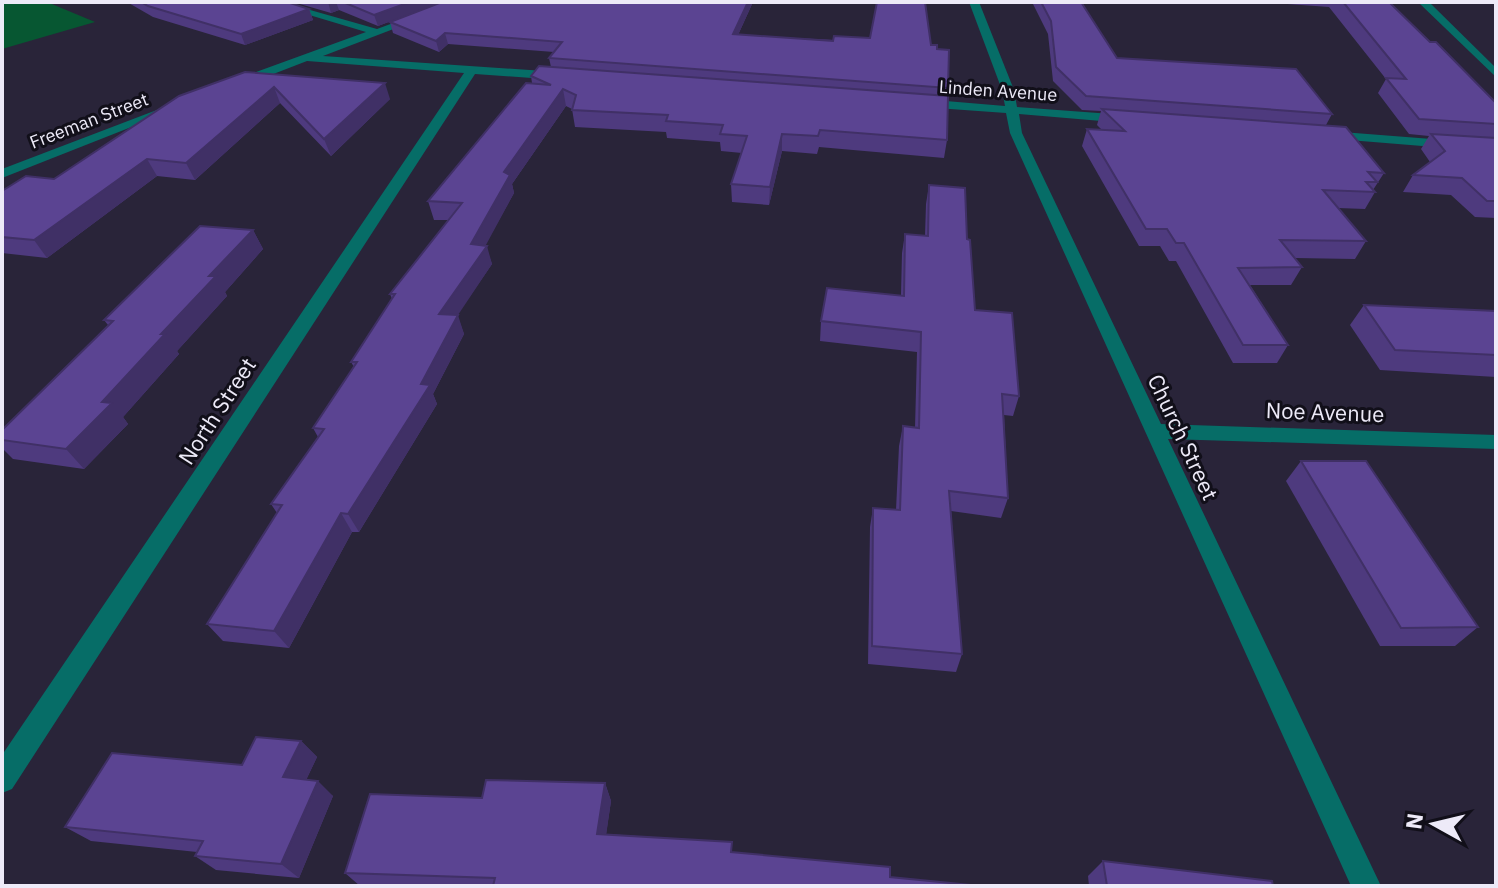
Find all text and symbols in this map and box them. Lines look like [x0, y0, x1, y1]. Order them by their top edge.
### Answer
street label: Linden Avenue [938, 75, 1058, 106]
street label: Freeman Street [26, 87, 151, 154]
street label: North Street [171, 352, 262, 470]
street label: Church Street [1142, 369, 1225, 504]
street label: Noe Avenue [1265, 395, 1385, 428]
north arrow [1394, 784, 1474, 864]
text: N [1398, 811, 1429, 831]

